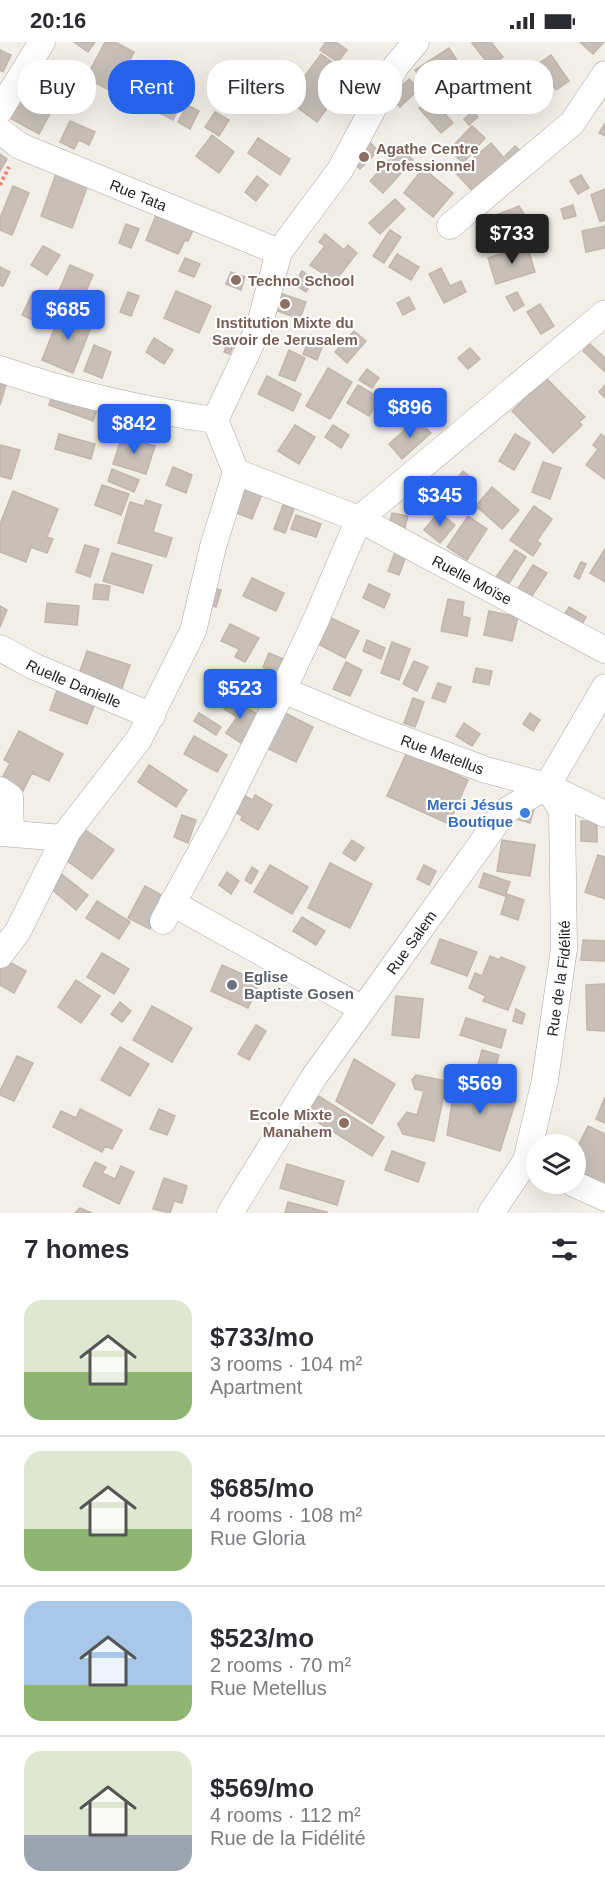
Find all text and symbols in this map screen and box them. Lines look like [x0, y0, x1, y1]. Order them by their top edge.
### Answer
text: 20:16 [30, 8, 86, 33]
chip: Buy [18, 60, 96, 114]
chip: Rent [108, 60, 195, 114]
chip: Filters [207, 60, 306, 114]
chip: New [318, 60, 402, 114]
chip: Apartment [414, 60, 553, 114]
place label: Agathe Centre Professionnel [376, 140, 479, 174]
marker: Agathe Centre Professionnel [357, 150, 371, 164]
street label: Rue Tata [108, 175, 170, 214]
pin: $733 [476, 214, 548, 265]
text: $733 [490, 222, 534, 244]
place label: Techno School [248, 272, 354, 289]
marker: Techno School [229, 273, 243, 287]
pin: $685 [32, 290, 104, 341]
marker: Institution Mixte du Savoir de Jerusalem [278, 297, 292, 311]
text: $685 [46, 298, 90, 320]
place label: Institution Mixte du Savoir de Jerusalem [212, 314, 358, 348]
pin: $896 [374, 388, 446, 439]
text: $896 [388, 396, 432, 418]
pin: $842 [98, 404, 170, 455]
text: $842 [112, 412, 156, 434]
pin: $345 [404, 476, 476, 527]
text: $345 [418, 484, 462, 506]
street label: Ruelle Moïse [430, 551, 515, 607]
street label: Ruelle Danielle [24, 656, 124, 711]
pin: $523 [204, 669, 276, 720]
text: $523 [218, 677, 262, 699]
street label: Rue Metellus [399, 731, 487, 777]
place label: Merci Jésus Boutique [427, 796, 513, 830]
marker: Merci Jésus Boutique [518, 806, 532, 820]
street label: Rue Salem [382, 907, 439, 977]
street label: Rue de la Fidélité [543, 920, 573, 1037]
place label: Eglise Baptiste Gosen [244, 968, 354, 1002]
marker: Eglise Baptiste Gosen [225, 978, 239, 992]
pin: $569 [444, 1064, 516, 1115]
text: $569 [458, 1072, 502, 1094]
place label: Ecole Mixte Manahem [249, 1106, 332, 1140]
marker: Ecole Mixte Manahem [337, 1116, 351, 1130]
map controls [526, 1134, 586, 1194]
button: layers [526, 1134, 586, 1194]
icon: filters [548, 1233, 581, 1266]
text: 7 homes [24, 1234, 130, 1264]
text: $733/mo [210, 1322, 314, 1352]
icon: home [72, 1324, 144, 1396]
text: 3 rooms · 104 m² [210, 1353, 362, 1375]
text: Apartment [210, 1376, 302, 1398]
text: $685/mo [210, 1473, 314, 1503]
icon: home [72, 1475, 144, 1547]
text: 4 rooms · 108 m² [210, 1504, 362, 1526]
text: Rue Gloria [210, 1527, 306, 1549]
text: $523/mo [210, 1623, 314, 1653]
icon: home [72, 1625, 144, 1697]
text: 2 rooms · 70 m² [210, 1654, 351, 1676]
text: Rue Metellus [210, 1677, 327, 1699]
text: $569/mo [210, 1773, 314, 1803]
icon: home [72, 1775, 144, 1847]
text: 4 rooms · 112 m² [210, 1804, 361, 1826]
text: Rue de la Fidélité [210, 1827, 366, 1849]

